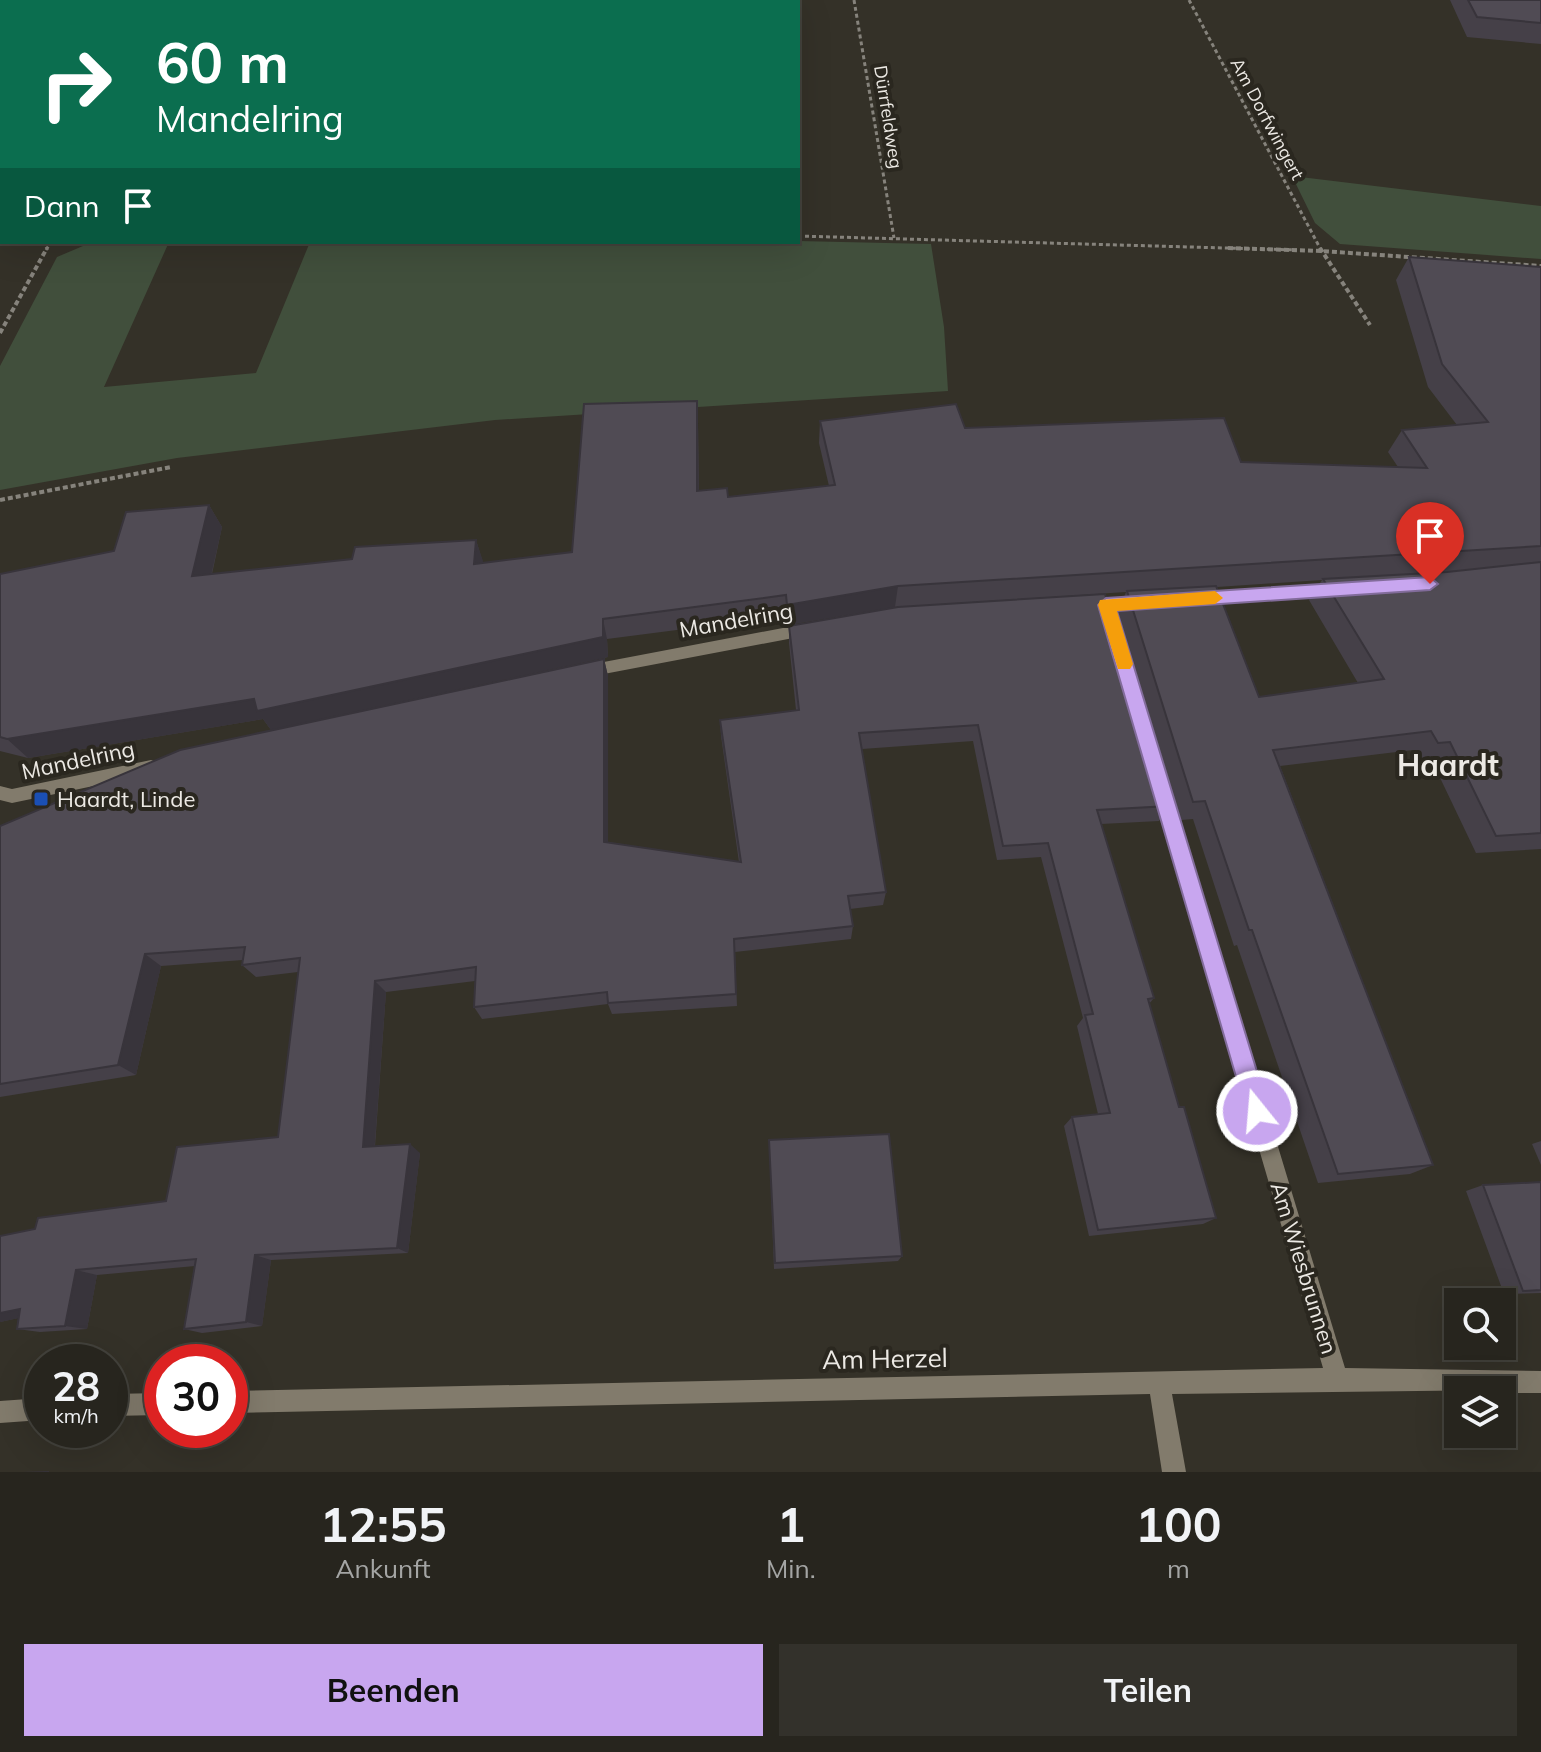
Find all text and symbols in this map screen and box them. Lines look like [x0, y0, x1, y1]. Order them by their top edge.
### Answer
text: 60 m [156, 27, 289, 97]
icon: right [24, 32, 128, 136]
street label: Am Dorfwingert [1226, 54, 1309, 184]
street label: Dürrfeldweg [869, 64, 908, 170]
text: Mandelring [156, 96, 344, 141]
icon: arrive [116, 184, 160, 228]
text: Dann [24, 187, 100, 225]
pin [1396, 502, 1464, 584]
icon: arrive [1408, 514, 1452, 558]
street label: Mandelring [677, 596, 795, 644]
street label: Mandelring [19, 734, 137, 786]
district label: Haardt [1397, 746, 1499, 784]
place label: Haardt, Linde [57, 785, 195, 813]
marker: Haardt, Linde [32, 790, 50, 808]
position arrow [1215, 1069, 1299, 1153]
street label: Am Wiesbrunnen [1265, 1179, 1343, 1357]
map controls [1444, 1288, 1516, 1448]
button: search [1444, 1288, 1516, 1360]
street label: Am Herzel [822, 1341, 948, 1376]
speed limit sign: 30 [144, 1344, 248, 1448]
text: 28 [52, 1361, 100, 1411]
button: layers [1444, 1376, 1516, 1448]
text: km/h [53, 1403, 99, 1428]
text: 12:55 [319, 1494, 447, 1554]
text: 1 [776, 1494, 805, 1554]
text: 100 [1135, 1494, 1222, 1554]
text: Ankunft [335, 1552, 431, 1585]
text: Min. [766, 1552, 816, 1585]
text: m [1167, 1552, 1190, 1585]
button: Beenden [24, 1644, 763, 1736]
button: Teilen [779, 1644, 1517, 1736]

